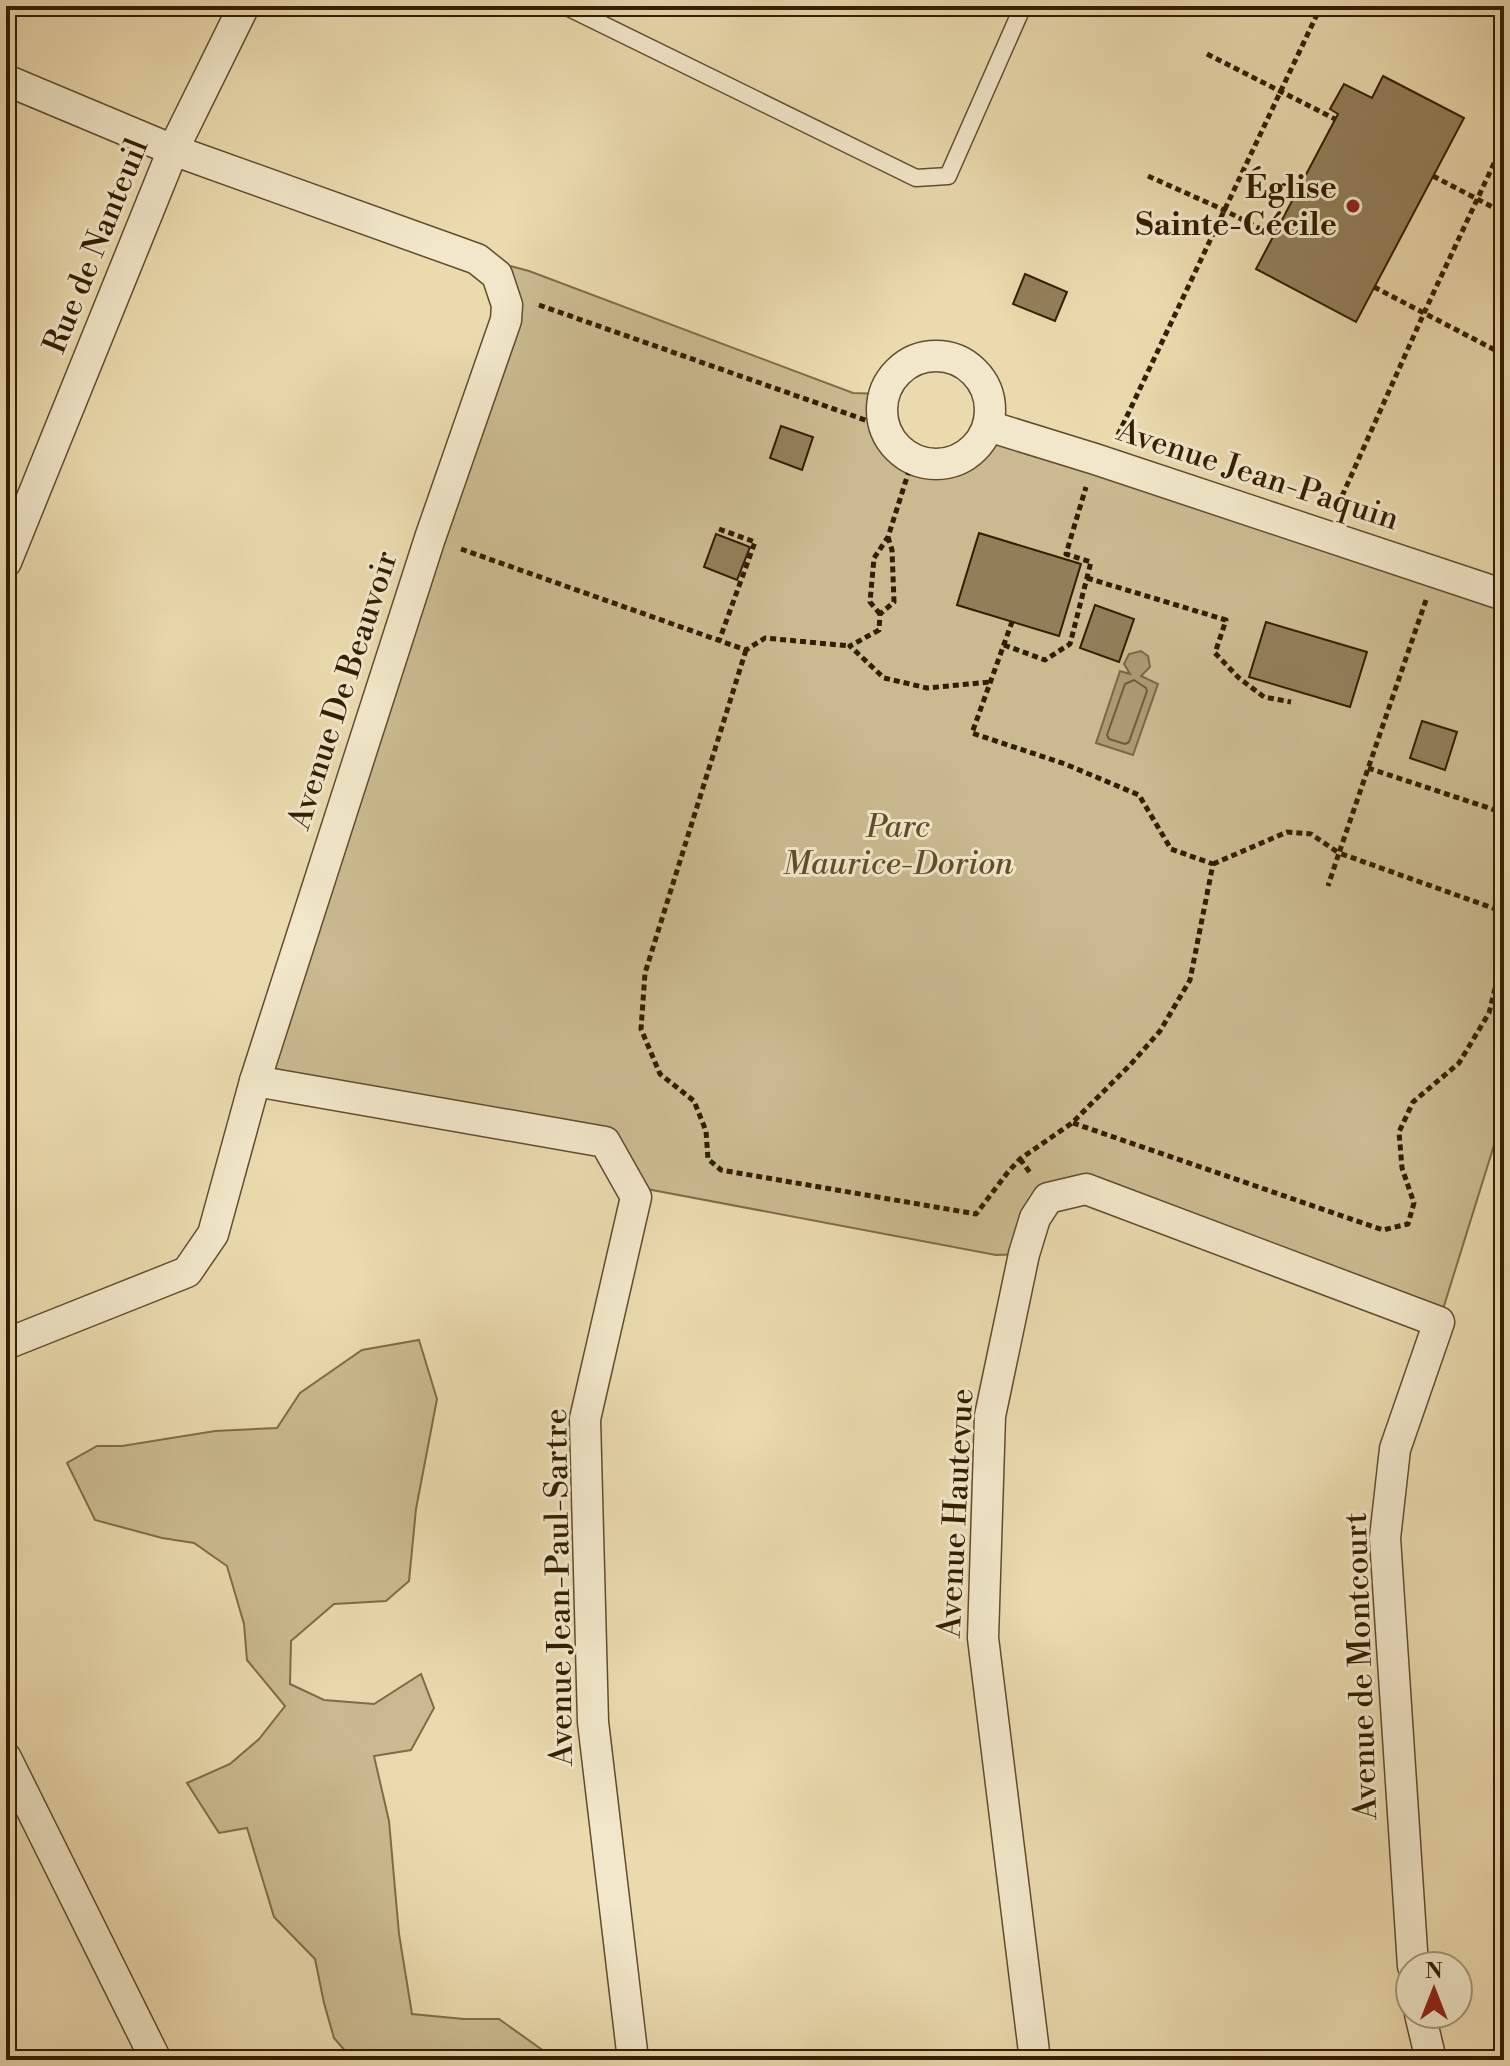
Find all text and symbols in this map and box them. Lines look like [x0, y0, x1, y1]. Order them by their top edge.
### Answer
street label: Rue de Nanteuil [35, 132, 157, 359]
place label: Église Sainte-Cécile [1135, 166, 1337, 245]
marker: Église Sainte-Cécile [1344, 197, 1362, 215]
street label: Avenue Jean-Paquin [1111, 410, 1404, 539]
street label: Avenue De Beauvoir [279, 546, 407, 835]
park label: Parc Maurice-Dorion [783, 807, 1014, 884]
street label: Avenue Hautevue [929, 1387, 983, 1640]
street label: Avenue Jean-Paul-Sartre [536, 1408, 582, 1767]
street label: Avenue de Montcourt [1336, 1512, 1386, 1821]
north arrow [1394, 1950, 1474, 2030]
text: N [1425, 1958, 1443, 1985]

